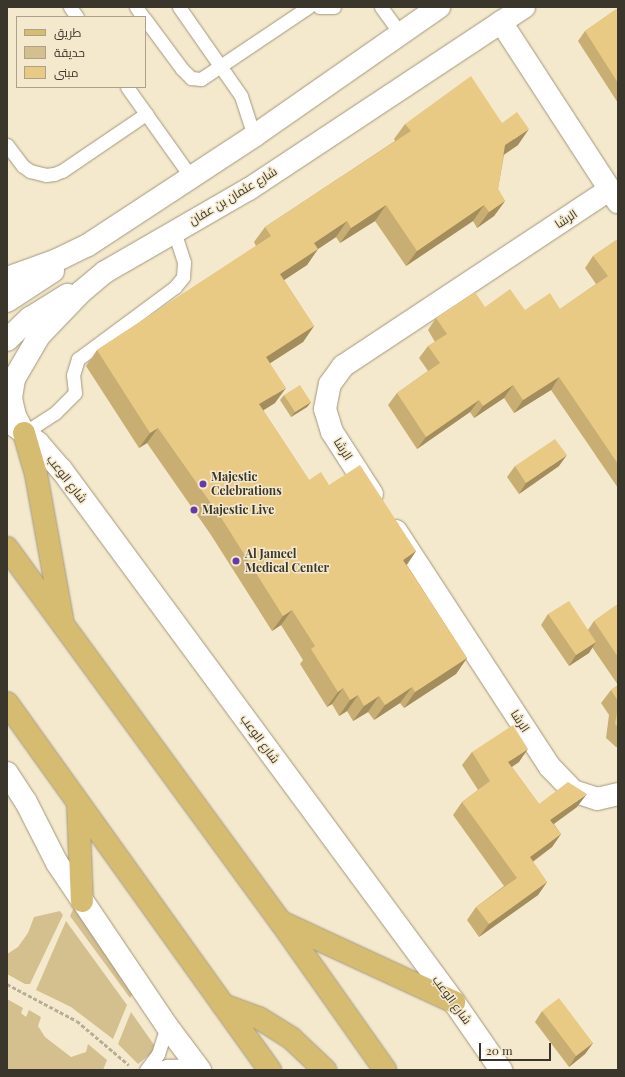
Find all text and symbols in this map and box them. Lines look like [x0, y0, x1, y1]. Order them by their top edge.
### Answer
legend [16, 16, 146, 88]
text: طريق [54, 24, 81, 40]
text: حديقة [54, 44, 85, 60]
text: مبنى [54, 64, 79, 80]
street label: شارع عثمان بن عفان [186, 164, 280, 228]
street label: الرشا [552, 207, 580, 231]
street label: الرشا [331, 435, 355, 463]
street label: شارع الوعب [44, 452, 90, 506]
place label: Majestic Celebrations [211, 470, 282, 498]
marker: Majestic Celebrations [198, 479, 208, 489]
place label: Majestic Live [202, 503, 274, 517]
marker: Majestic Live [189, 505, 199, 515]
place label: Al Jameel Medical Center [245, 547, 329, 575]
marker: Al Jameel Medical Center [230, 555, 242, 567]
street label: الرشا [508, 707, 532, 735]
street label: شارع الوعب [238, 712, 282, 766]
street label: شارع الوعب [430, 973, 474, 1027]
scale bar [481, 1035, 553, 1061]
text: 20 m [486, 1042, 513, 1058]

